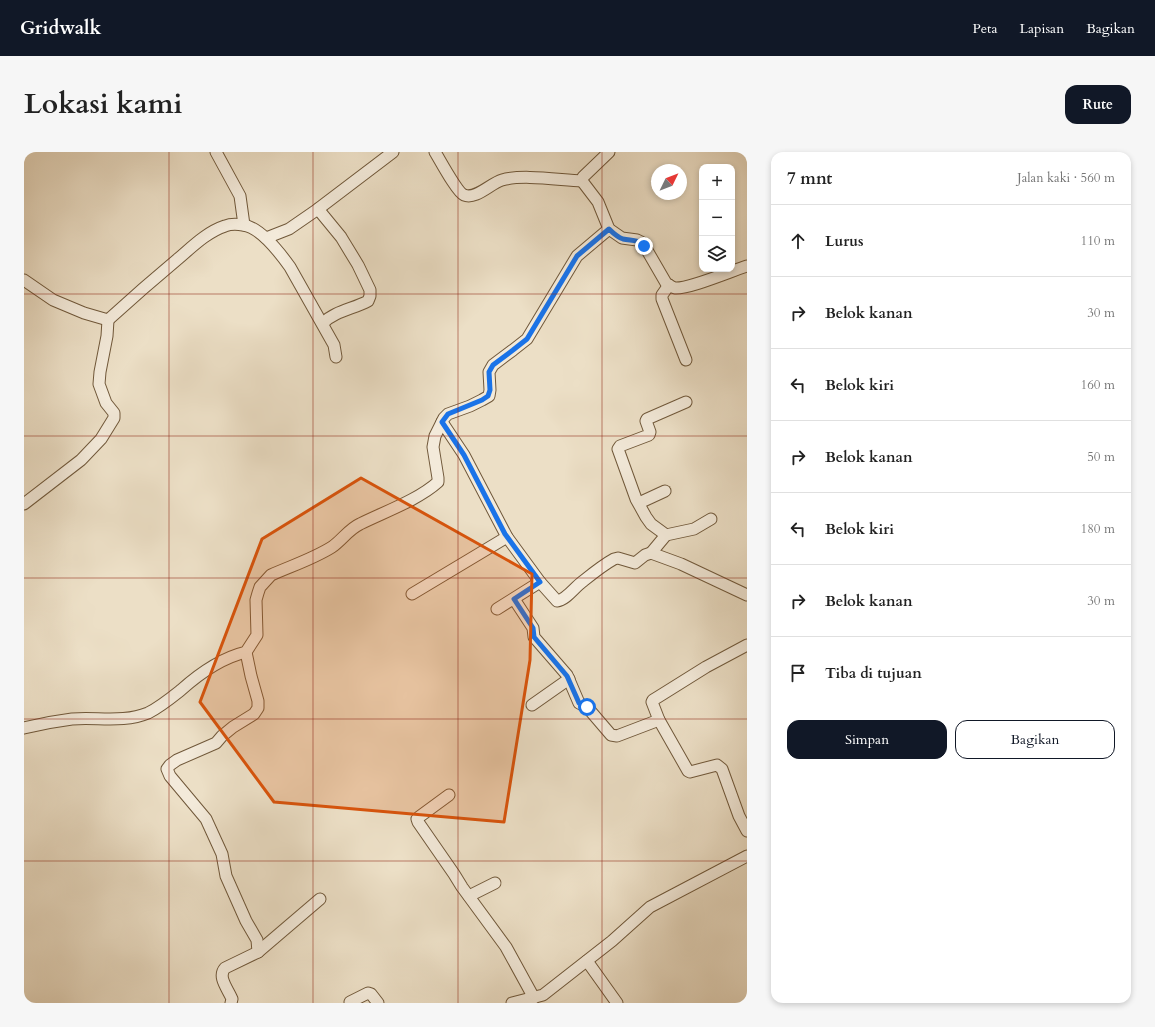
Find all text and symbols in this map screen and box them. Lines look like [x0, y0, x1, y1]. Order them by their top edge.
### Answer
text: Gridwalk [20, 15, 101, 41]
text: Peta [972, 19, 998, 38]
text: Lapisan [1020, 19, 1064, 38]
text: Bagikan [1086, 19, 1135, 38]
text: Lokasi kami [24, 85, 182, 123]
button: Rute [1065, 85, 1131, 124]
north arrow [651, 164, 687, 200]
map controls [699, 164, 735, 272]
button: + [699, 164, 735, 200]
text: 7 mnt [787, 167, 832, 190]
text: Jalan kaki · 560 m [1017, 169, 1115, 187]
button: − [699, 200, 735, 236]
icon: ahead [787, 230, 809, 252]
text: Lurus [825, 231, 864, 251]
text: 110 m [1081, 232, 1115, 250]
button: layers [699, 236, 735, 272]
route end [635, 237, 653, 255]
icon: right [787, 302, 809, 324]
text: Belok kanan [825, 303, 913, 323]
text: 30 m [1087, 304, 1115, 322]
icon: left [787, 374, 809, 396]
text: Belok kiri [825, 375, 894, 395]
text: 160 m [1081, 376, 1115, 394]
icon: right [787, 446, 809, 468]
text: Belok kanan [825, 447, 913, 467]
text: 50 m [1087, 448, 1115, 466]
icon: left [787, 518, 809, 540]
text: Belok kiri [825, 519, 894, 539]
text: 180 m [1081, 520, 1115, 538]
icon: right [787, 590, 809, 612]
text: Belok kanan [825, 591, 913, 611]
text: 30 m [1087, 592, 1115, 610]
icon: arrive [787, 662, 809, 684]
text: Tiba di tujuan [825, 663, 922, 683]
route start [578, 698, 596, 716]
button: Simpan [787, 720, 947, 759]
button: Bagikan [955, 720, 1115, 759]

